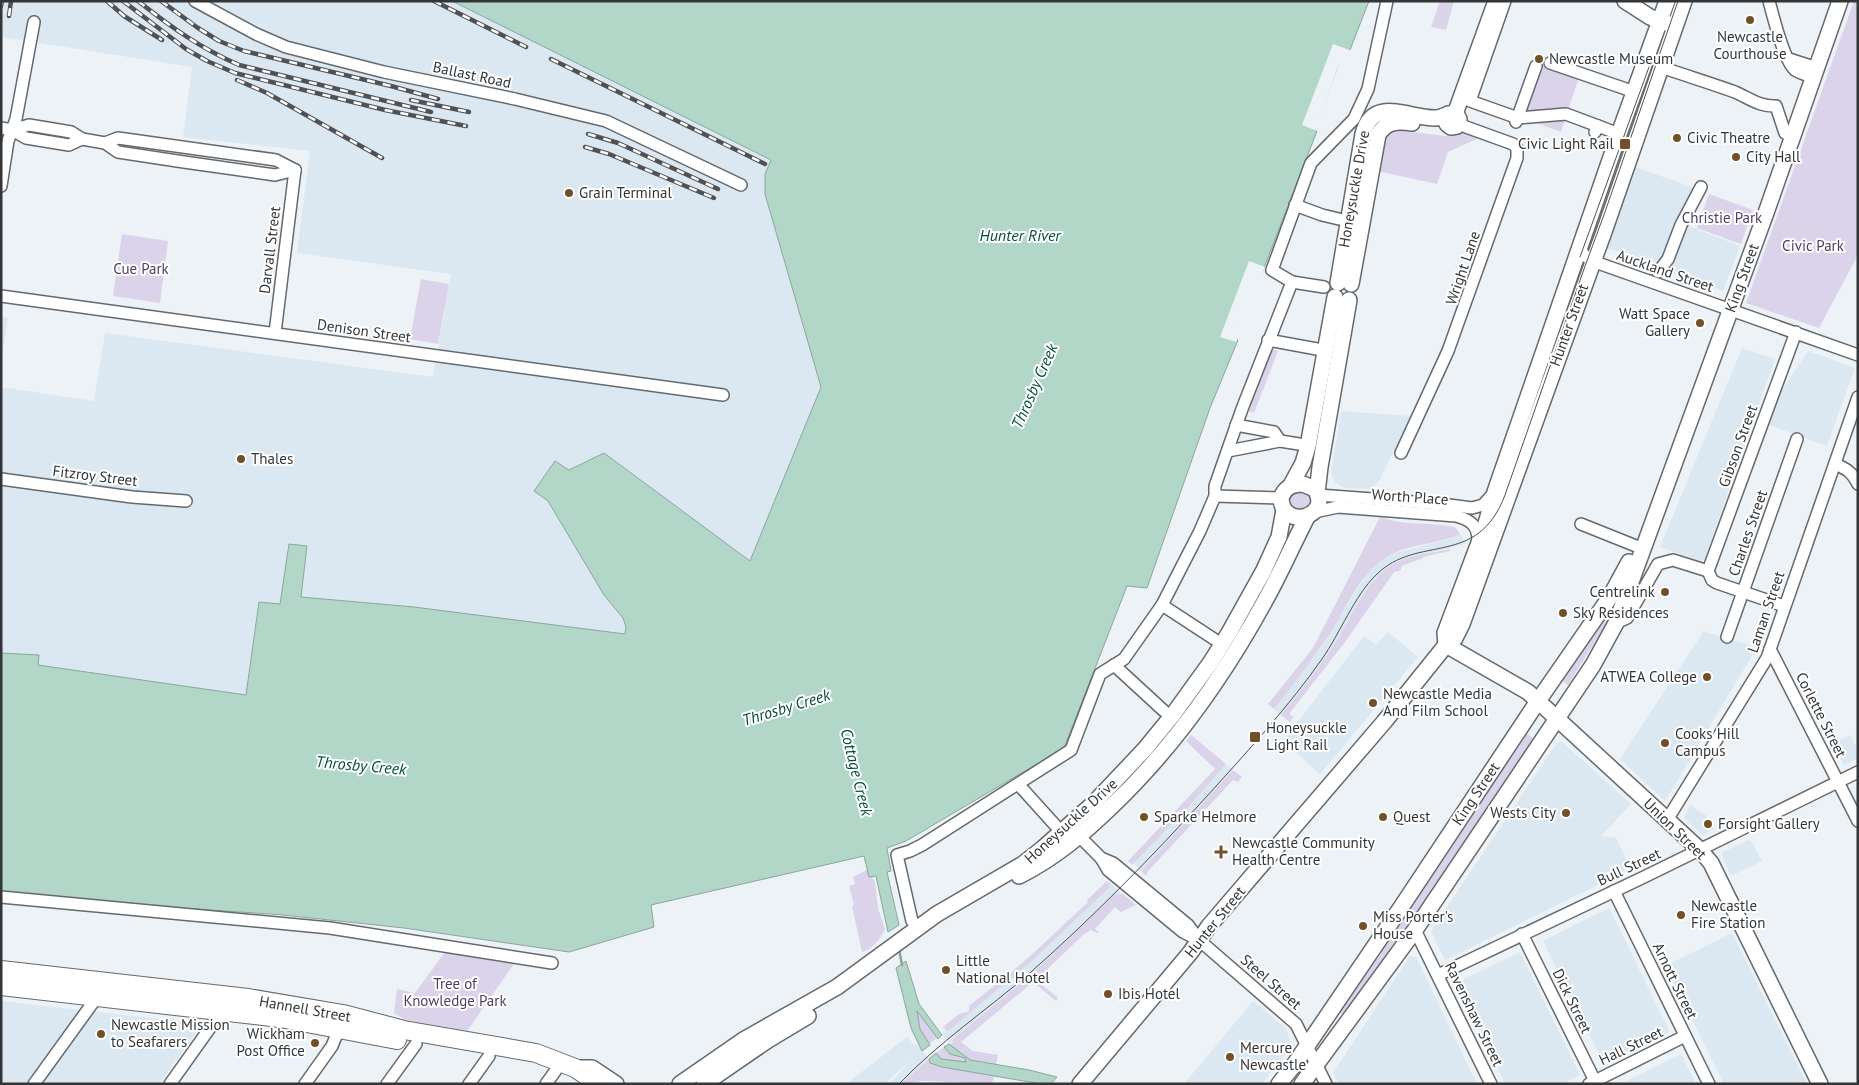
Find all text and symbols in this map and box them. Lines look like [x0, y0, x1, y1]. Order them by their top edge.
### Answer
marker: Newcastle Courthouse [1744, 14, 1756, 26]
place label: Newcastle Courthouse [1713, 27, 1787, 63]
place label: Newcastle Museum [1549, 49, 1673, 68]
marker: Newcastle Museum [1533, 53, 1545, 65]
street label: Ballast Road [431, 57, 513, 92]
place label: Civic Theatre [1687, 128, 1770, 147]
street label: Honeysuckle Drive [1334, 129, 1373, 249]
marker: Civic Theatre [1671, 132, 1683, 144]
place label: Civic Light Rail [1518, 134, 1615, 153]
marker: Civic Light Rail [1618, 137, 1632, 151]
place label: City Hall [1746, 147, 1801, 166]
marker: City Hall [1730, 151, 1742, 163]
place label: Grain Terminal [579, 183, 672, 202]
marker: Grain Terminal [563, 187, 575, 199]
street label: Darvall Street [255, 205, 284, 295]
park label: Christie Park [1682, 208, 1763, 227]
water label: Hunter River [979, 225, 1062, 245]
street label: Wright Lane [1441, 228, 1484, 307]
park label: Civic Park [1782, 236, 1845, 255]
street label: King Street [1720, 241, 1763, 315]
street label: Auckland Street [1614, 245, 1716, 296]
park label: Cue Park [113, 259, 170, 278]
street label: Hunter Street [1545, 281, 1592, 369]
place label: Watt Space Gallery [1619, 304, 1690, 340]
street label: Denison Street [316, 315, 412, 346]
marker: Watt Space Gallery [1694, 317, 1706, 329]
water label: Throsby Creek [1006, 340, 1062, 432]
street label: Gibson Street [1714, 402, 1761, 490]
place label: Thales [251, 449, 293, 468]
marker: Thales [235, 453, 247, 465]
street label: Fitzroy Street [52, 461, 139, 490]
street label: Worth Place [1371, 484, 1449, 509]
street label: Charles Street [1724, 487, 1771, 578]
street label: Laman Street [1743, 569, 1788, 655]
place label: Centrelink [1590, 582, 1656, 601]
marker: Centrelink [1659, 586, 1671, 598]
place label: Sky Residences [1573, 603, 1669, 622]
marker: Sky Residences [1557, 607, 1569, 619]
place label: ATWEA College [1600, 667, 1697, 686]
street label: Corlette Street [1792, 669, 1851, 761]
marker: ATWEA College [1701, 671, 1713, 683]
water label: Throsby Creek [740, 684, 833, 730]
place label: Newcastle Media And Film School [1383, 684, 1492, 720]
marker: Newcastle Media And Film School [1367, 697, 1379, 709]
place label: Honeysuckle Light Rail [1266, 718, 1347, 754]
place label: Cooks Hill Campus [1675, 724, 1740, 760]
water label: Cottage Creek [837, 726, 878, 818]
marker: Honeysuckle Light Rail [1248, 730, 1262, 744]
marker: Cooks Hill Campus [1659, 737, 1671, 749]
water label: Throsby Creek [315, 751, 408, 779]
street label: King Street [1448, 759, 1504, 829]
street label: Honeysuckle Drive [1020, 774, 1121, 867]
street label: Union Street [1640, 794, 1711, 863]
place label: Wests City [1490, 803, 1556, 822]
place label: Sparke Helmore [1154, 807, 1256, 826]
place label: Quest [1393, 807, 1430, 826]
marker: Wests City [1560, 807, 1572, 819]
marker: Sparke Helmore [1138, 811, 1150, 823]
marker: Quest [1377, 811, 1389, 823]
place label: Forsight Gallery [1718, 814, 1820, 833]
marker: Forsight Gallery [1702, 818, 1714, 830]
place label: Newcastle Community Health Centre [1232, 833, 1375, 869]
street label: Bull Street [1594, 844, 1664, 890]
marker: Newcastle Community Health Centre [1214, 845, 1228, 859]
street label: Hunter Street [1180, 882, 1249, 961]
place label: Newcastle Fire Station [1691, 896, 1765, 932]
place label: Miss Porter's House [1373, 907, 1453, 943]
marker: Newcastle Fire Station [1675, 909, 1687, 921]
marker: Miss Porter's House [1357, 920, 1369, 932]
street label: Arnott Street [1649, 939, 1702, 1022]
street label: Steel Street [1237, 950, 1306, 1013]
place label: Little National Hotel [956, 951, 1050, 987]
street label: Ravenshaw Street [1441, 958, 1508, 1069]
marker: Little National Hotel [940, 964, 952, 976]
street label: Dick Street [1549, 965, 1596, 1036]
park label: Tree of Knowledge Park [403, 974, 507, 1010]
place label: Ibis Hotel [1118, 984, 1180, 1003]
marker: Ibis Hotel [1102, 988, 1114, 1000]
street label: Hannell Street [258, 991, 352, 1026]
place label: Newcastle Mission to Seafarers [111, 1015, 230, 1051]
street label: Hall Street [1596, 1022, 1666, 1069]
place label: Wickham Post Office [237, 1024, 305, 1060]
marker: Newcastle Mission to Seafarers [95, 1028, 107, 1040]
marker: Wickham Post Office [309, 1037, 321, 1049]
place label: Mercure Newcastle [1240, 1038, 1306, 1074]
marker: Mercure Newcastle [1224, 1051, 1236, 1063]

